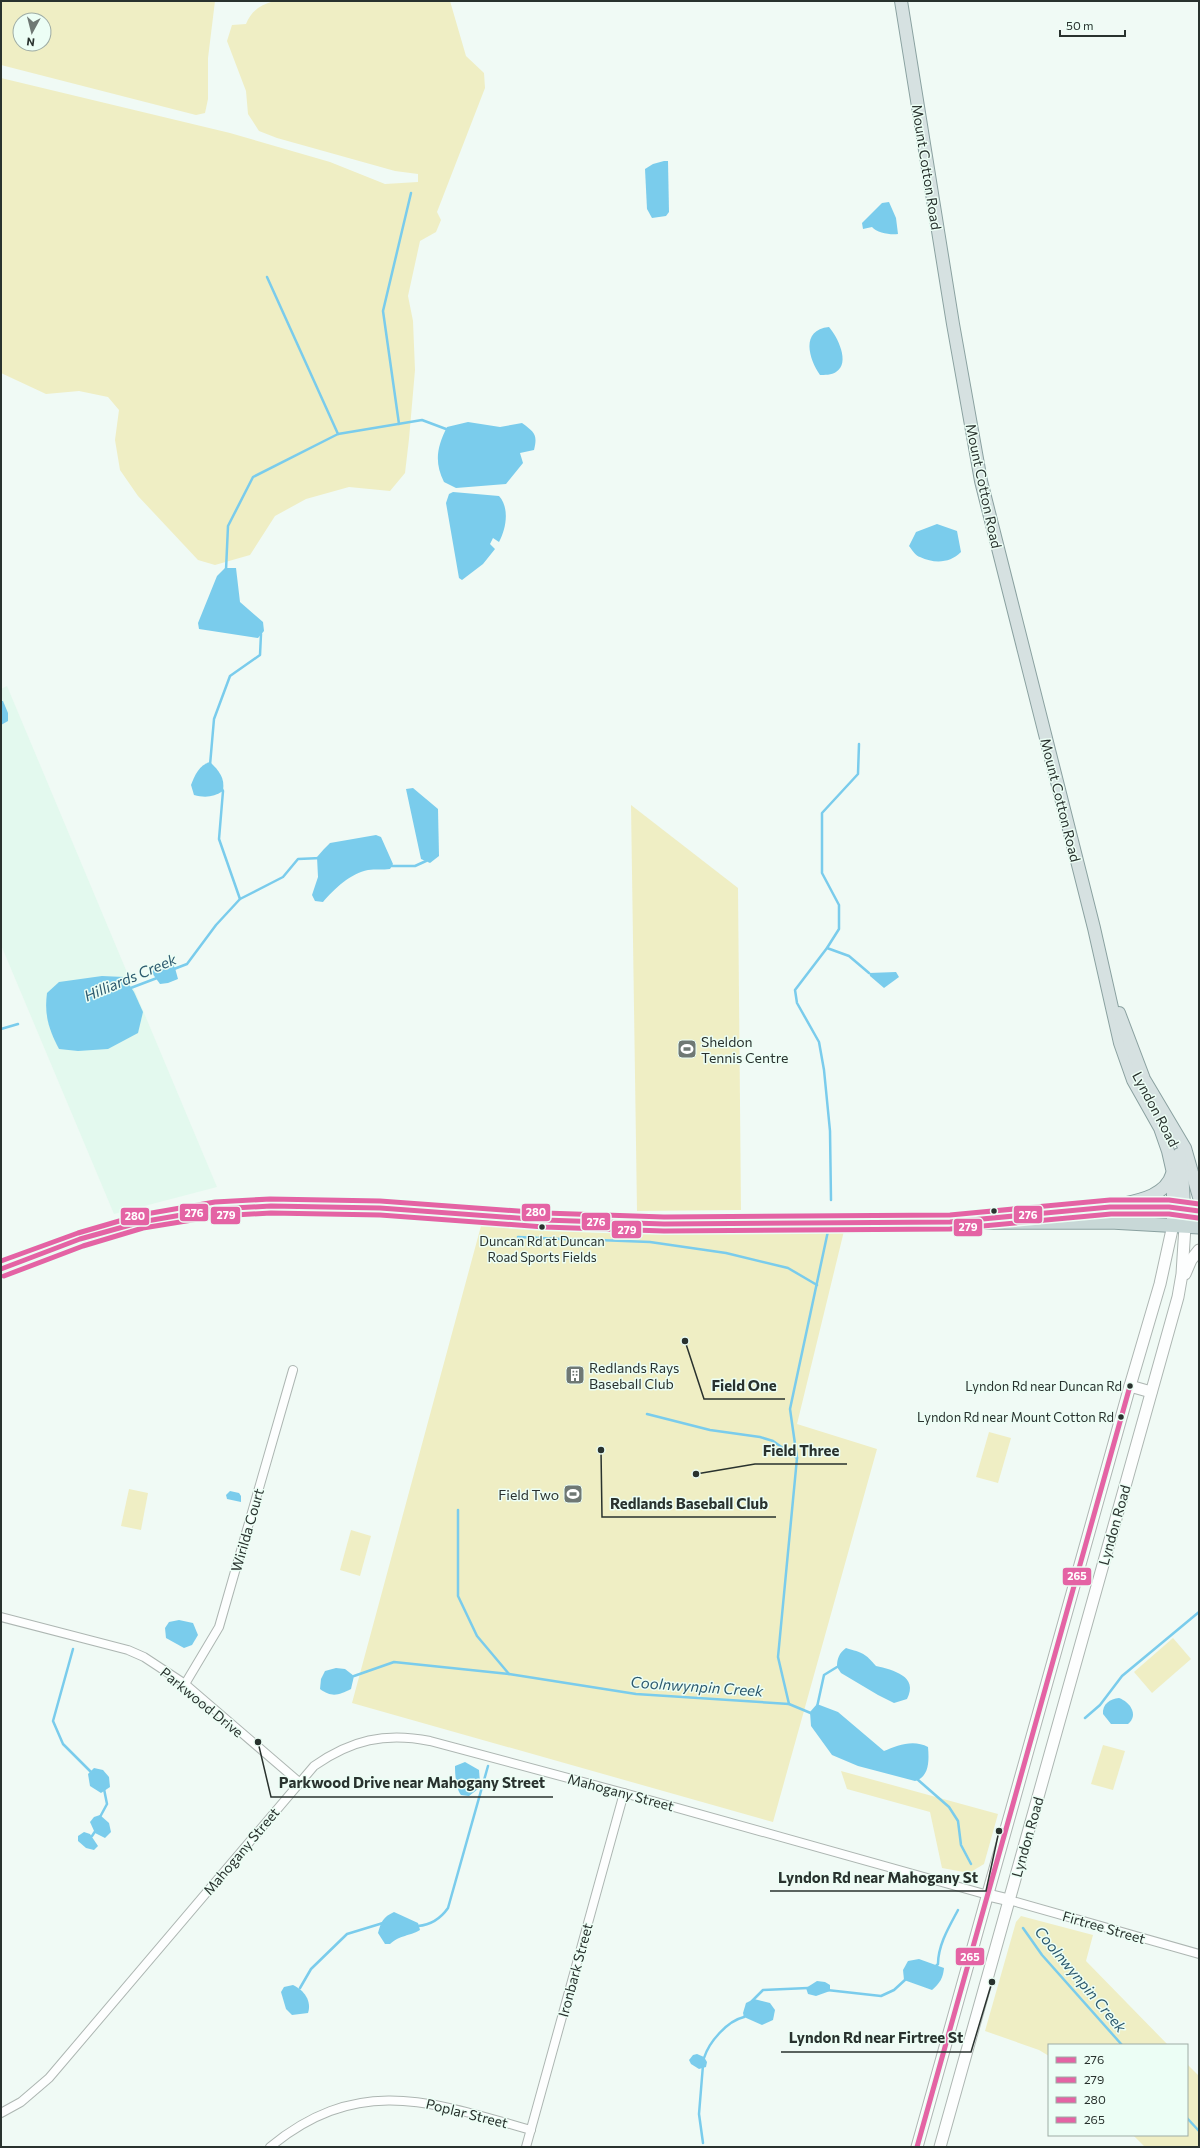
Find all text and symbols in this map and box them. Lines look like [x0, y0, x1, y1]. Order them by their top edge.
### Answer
north arrow [12, 12, 52, 52]
scale bar [1060, 12, 1125, 38]
text: 50 m [1066, 18, 1094, 32]
text: N [26, 35, 36, 49]
street label: Mount Cotton Road [909, 103, 945, 231]
street label: Mount Cotton Road [962, 422, 1006, 550]
street label: Mount Cotton Road [1037, 736, 1085, 864]
water label: Hilliards Creek [81, 949, 180, 1005]
place label: Sheldon Tennis Centre [701, 1033, 788, 1066]
sports icon: Sheldon Tennis Centre [676, 1038, 698, 1060]
street label: Lyndon Road [1129, 1068, 1183, 1150]
line badge: 276 [179, 1203, 209, 1222]
line badge: 280 [521, 1203, 551, 1222]
text: 280 [526, 1205, 546, 1218]
line badge: 276 [1013, 1205, 1043, 1224]
text: 276 [185, 1206, 204, 1219]
line badge: 279 [210, 1206, 241, 1225]
unlabelled marker [989, 1206, 999, 1216]
line badge: 280 [120, 1207, 150, 1226]
text: 279 [217, 1208, 236, 1221]
text: 276 [1019, 1208, 1038, 1221]
text: 280 [125, 1209, 145, 1222]
line badge: 276 [581, 1212, 611, 1231]
text: 276 [587, 1215, 606, 1228]
line badge: 279 [953, 1218, 983, 1237]
line badge: 279 [611, 1220, 642, 1239]
text: 279 [959, 1220, 978, 1233]
marker: Duncan Rd at Duncan Road Sports Fields [537, 1222, 547, 1232]
text: 279 [618, 1223, 637, 1236]
place label: Duncan Rd at Duncan Road Sports Fields [479, 1233, 605, 1265]
place label: Redlands Rays Baseball Club [589, 1359, 679, 1392]
building icon: Redlands Rays Baseball Club [564, 1364, 586, 1386]
callout: Field One [704, 1372, 785, 1399]
text: Field One [711, 1376, 777, 1394]
place label: Lyndon Rd near Duncan Rd [965, 1378, 1122, 1394]
marker: Lyndon Rd near Duncan Rd [1125, 1381, 1135, 1391]
place label: Lyndon Rd near Mount Cotton Rd [917, 1409, 1114, 1425]
marker: Lyndon Rd near Mount Cotton Rd [1116, 1412, 1126, 1422]
callout: Field Three [755, 1437, 847, 1464]
text: Field Three [763, 1441, 839, 1459]
sports icon: Field Two [562, 1483, 584, 1505]
street label: Lyndon Road [1094, 1483, 1134, 1567]
street label: Wirilda Court [227, 1486, 267, 1574]
place label: Field Two [498, 1486, 559, 1503]
callout: Redlands Baseball Club [602, 1490, 776, 1517]
text: Redlands Baseball Club [610, 1494, 768, 1512]
line badge: 265 [1062, 1567, 1092, 1586]
text: 265 [1067, 1569, 1087, 1582]
street label: Parkwood Drive [157, 1663, 247, 1741]
water label: Coolnwynpin Creek [630, 1672, 765, 1700]
callout: Parkwood Drive near Mahogany Street [271, 1770, 553, 1797]
street label: Mahogany Street [566, 1770, 676, 1814]
text: Parkwood Drive near Mahogany Street [279, 1773, 545, 1791]
street label: Lyndon Road [1007, 1795, 1047, 1879]
street label: Mahogany Street [199, 1804, 283, 1898]
callout: Lyndon Rd near Mahogany St [770, 1864, 986, 1891]
text: Lyndon Rd near Mahogany St [778, 1868, 978, 1886]
street label: Firtree Street [1061, 1907, 1148, 1947]
street label: Ironbark Street [554, 1921, 596, 2019]
water label: Coolnwynpin Creek [1031, 1922, 1131, 2036]
line badge: 265 [955, 1947, 985, 1966]
text: 265 [960, 1950, 980, 1963]
callout: Lyndon Rd near Firtree St [781, 2025, 971, 2052]
text: Lyndon Rd near Firtree St [789, 2028, 963, 2046]
legend [1048, 2044, 1188, 2136]
text: 276 [1084, 2052, 1104, 2066]
text: 279 [1084, 2072, 1104, 2086]
text: 280 [1084, 2092, 1106, 2106]
street label: Poplar Street [424, 2095, 510, 2131]
text: 265 [1084, 2112, 1105, 2126]

